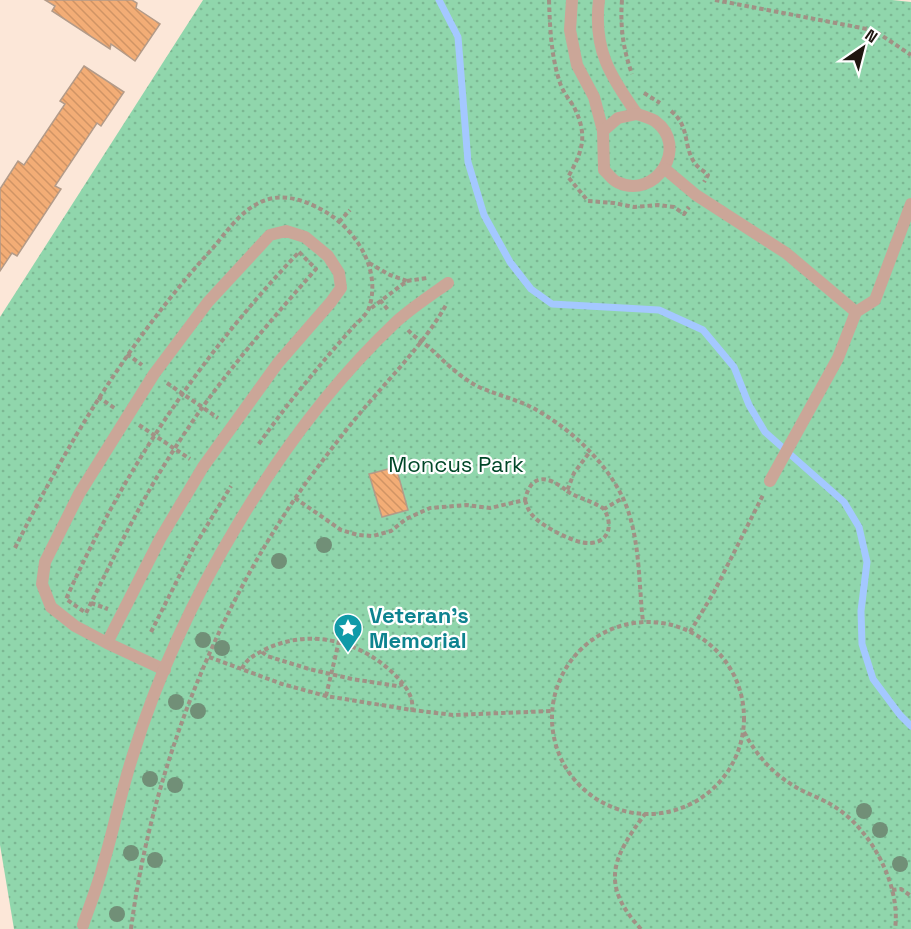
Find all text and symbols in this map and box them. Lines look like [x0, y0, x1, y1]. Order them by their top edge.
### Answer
north arrow [833, 18, 893, 78]
text: N [861, 24, 882, 48]
park label: Moncus Park [388, 450, 524, 478]
place label: Veteran's Memorial [369, 601, 469, 654]
place icon: Veteran's Memorial [332, 612, 364, 654]

